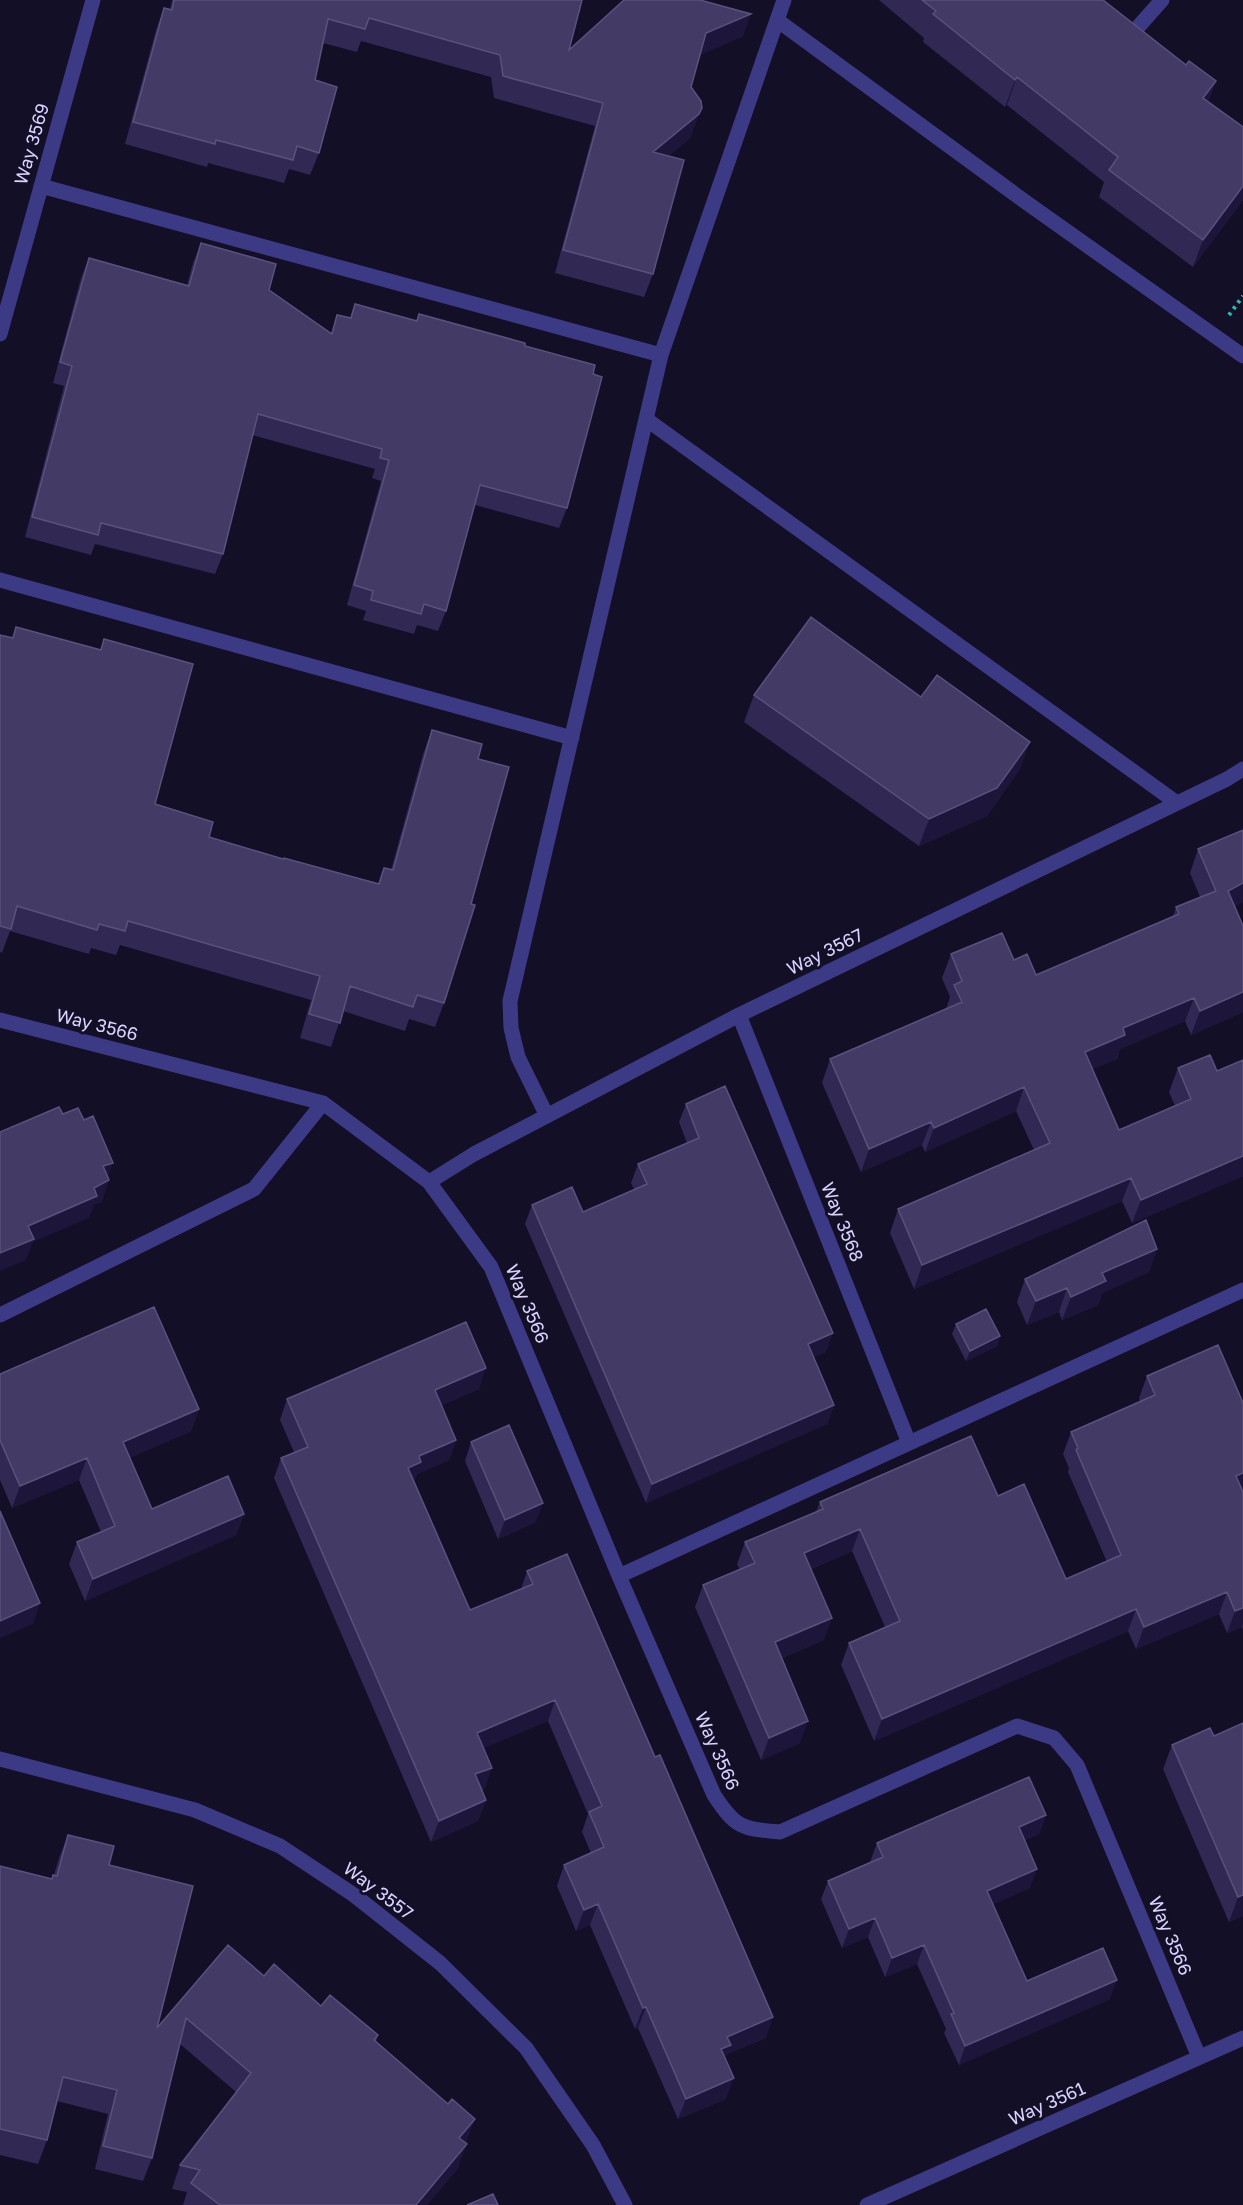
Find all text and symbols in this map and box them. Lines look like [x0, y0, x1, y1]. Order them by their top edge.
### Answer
street label: Way 3569 [9, 100, 53, 187]
street label: Way 3567 [783, 923, 866, 979]
street label: Way 3566 [54, 1003, 141, 1045]
street label: Way 3568 [817, 1179, 869, 1265]
street label: Way 3566 [501, 1261, 554, 1346]
street label: Way 3566 [691, 1708, 745, 1793]
street label: Way 3557 [339, 1857, 418, 1924]
street label: Way 3566 [1144, 1893, 1197, 1978]
street label: Way 3561 [1005, 2076, 1089, 2130]

